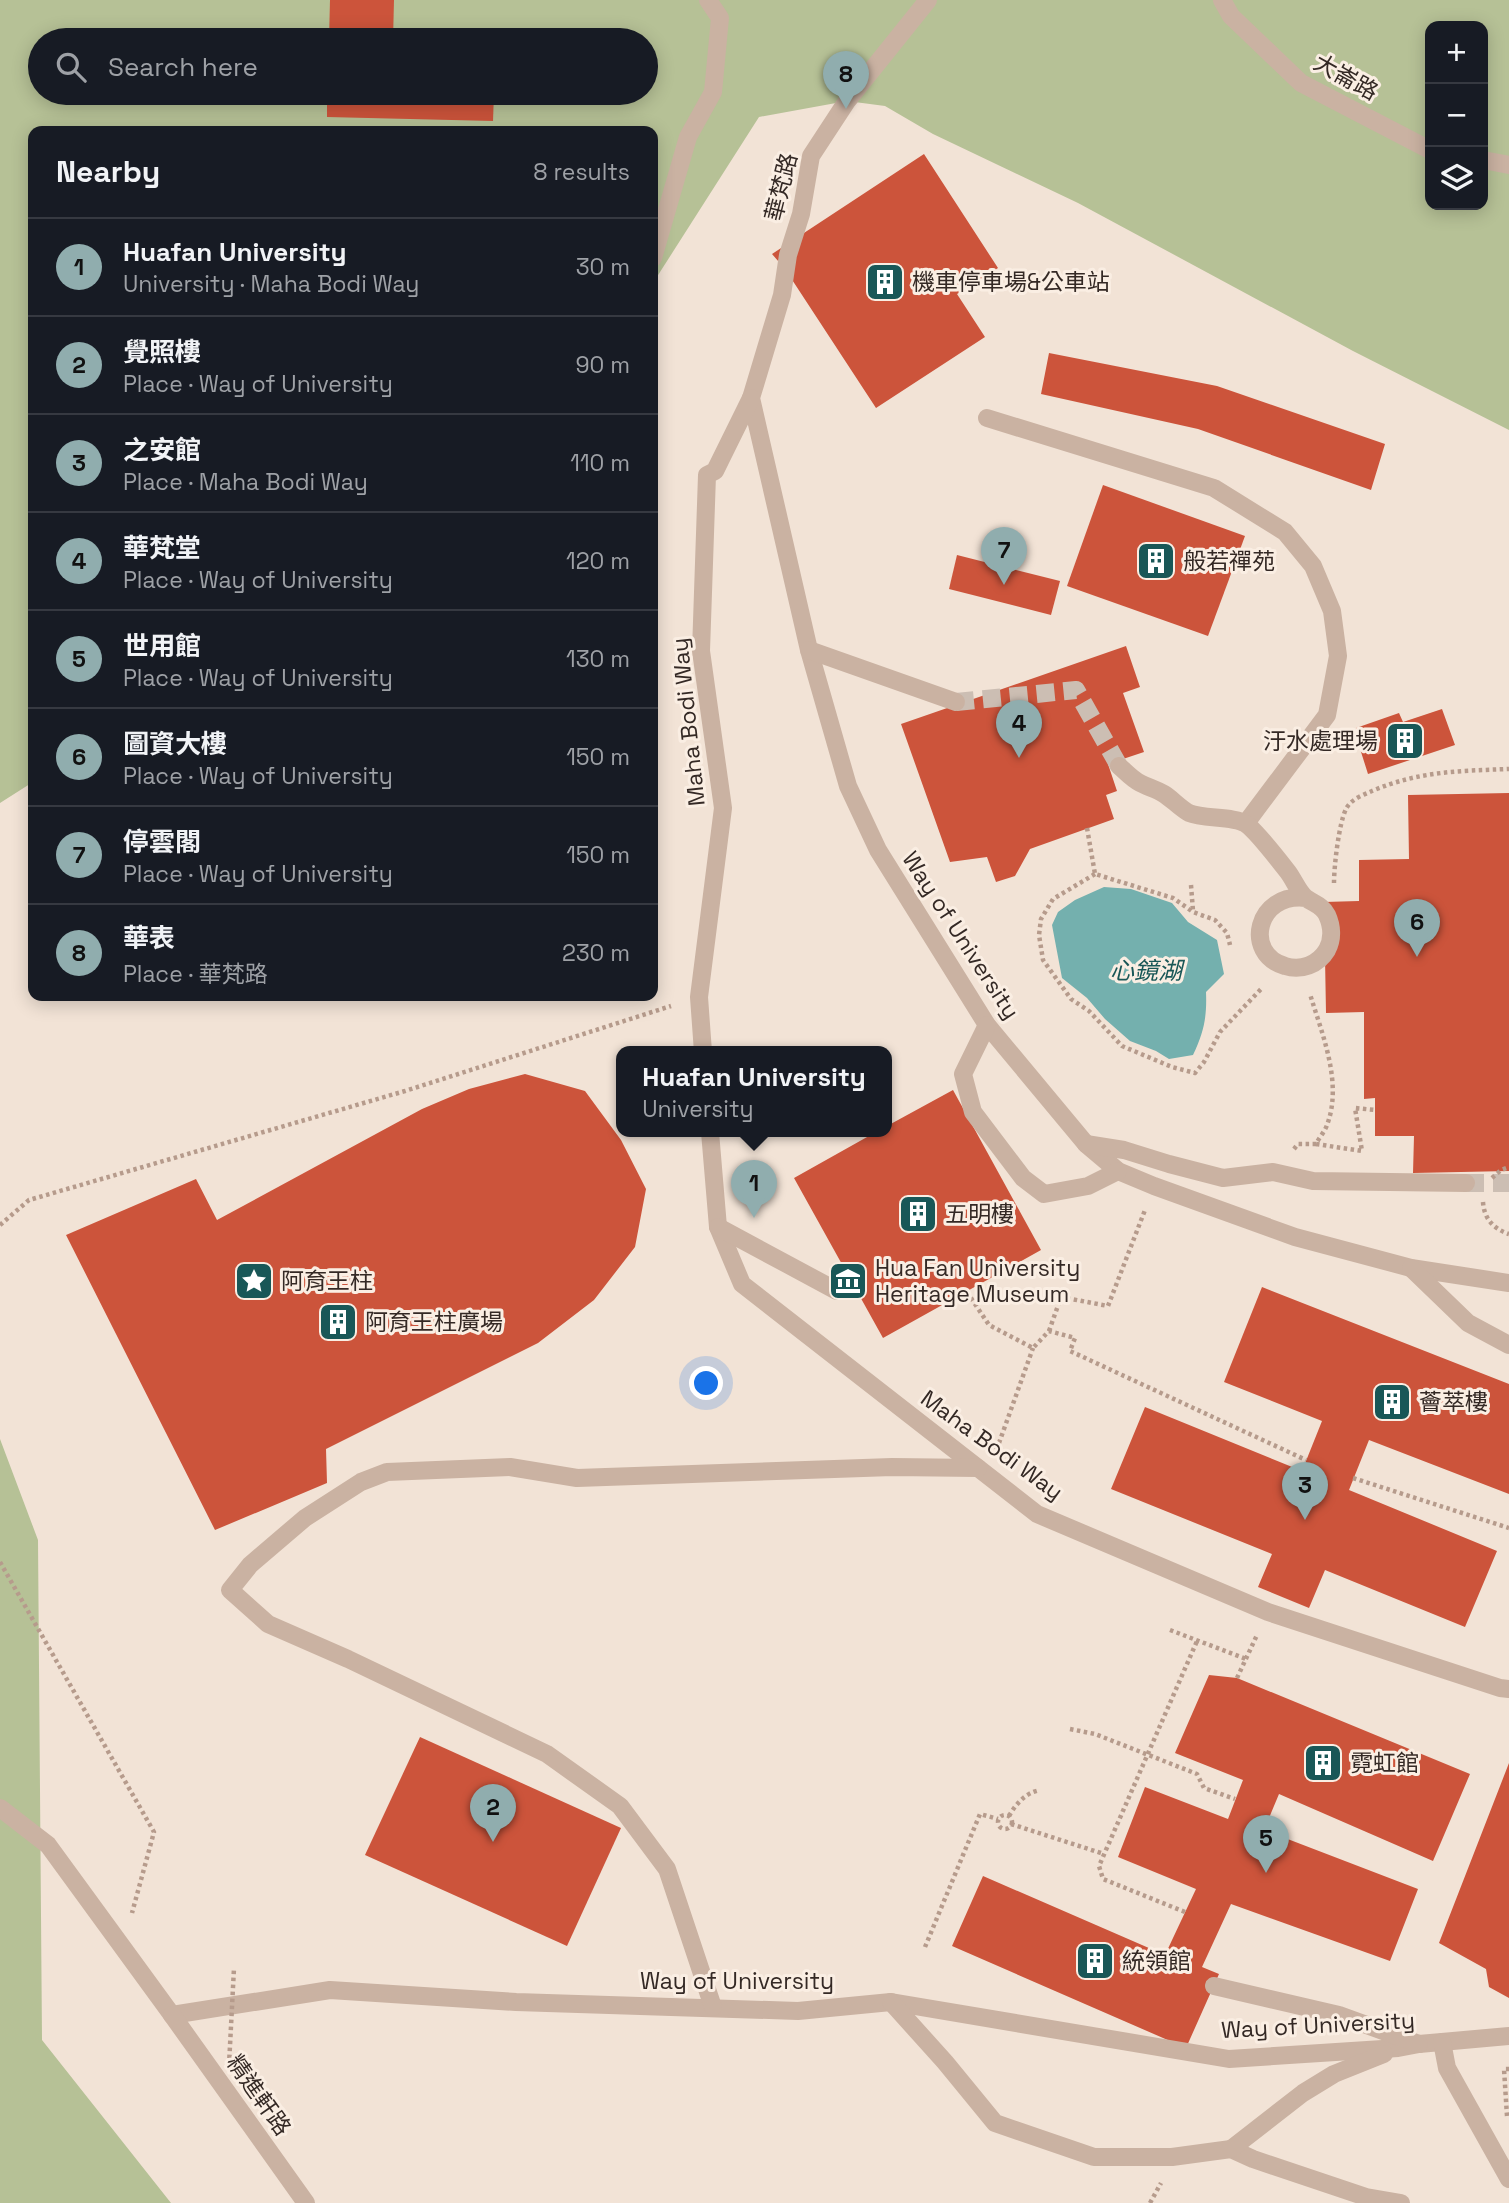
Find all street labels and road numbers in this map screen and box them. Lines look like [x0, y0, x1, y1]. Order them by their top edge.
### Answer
street label: 大崙路 [1309, 47, 1383, 107]
street label: 華梵路 [758, 150, 804, 224]
street label: Maha Bodi Way [664, 636, 712, 808]
street label: Way of University [896, 845, 1026, 1025]
street label: Maha Bodi Way [915, 1383, 1069, 1507]
street label: Way of University [640, 1966, 834, 1996]
street label: Way of University [1220, 2005, 1416, 2045]
street label: 精進軒路 [220, 2049, 298, 2141]

